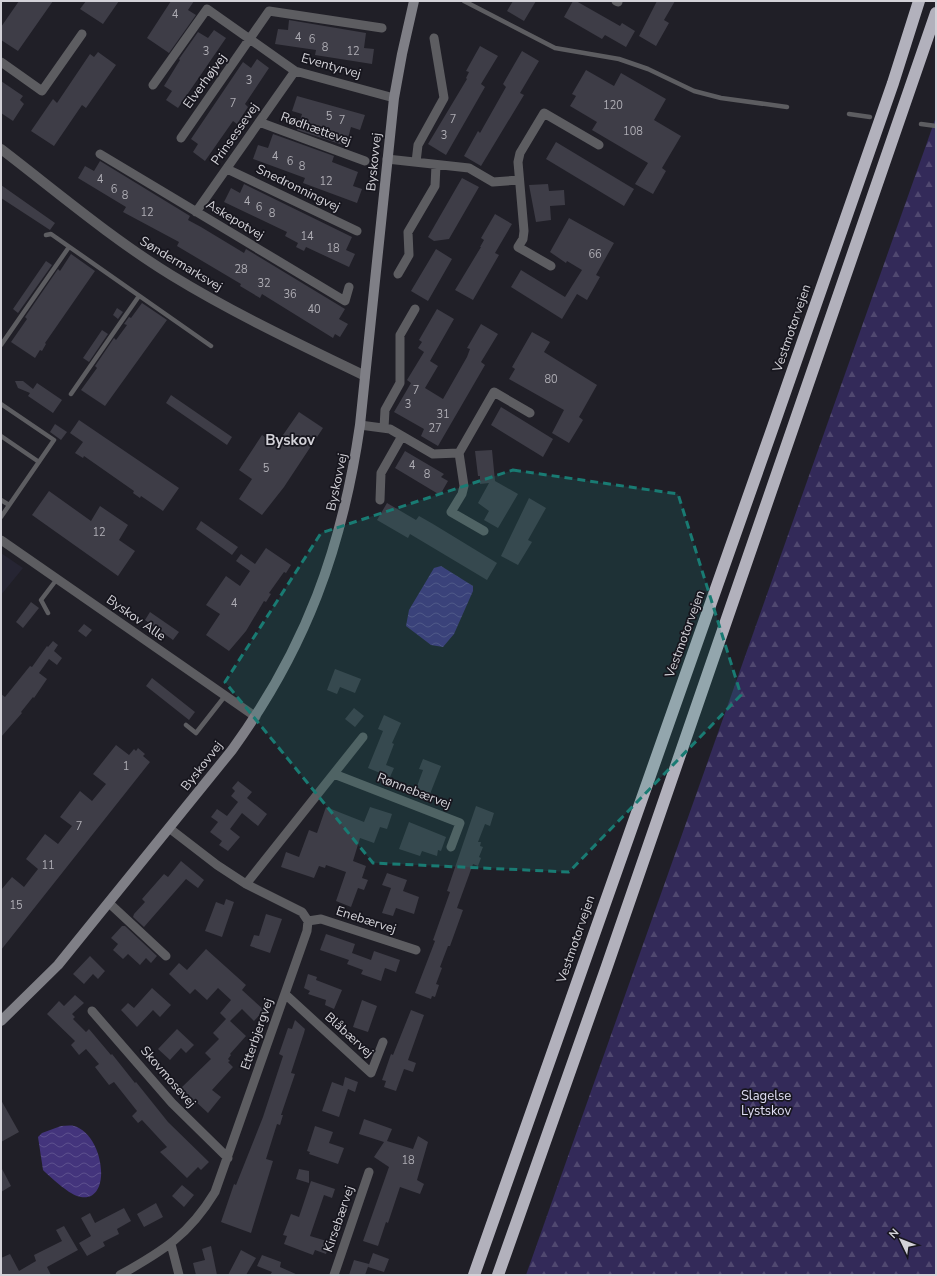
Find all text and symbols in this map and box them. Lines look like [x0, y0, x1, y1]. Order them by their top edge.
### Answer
house number: 4 [172, 7, 179, 22]
house number: 4 [295, 30, 302, 45]
house number: 6 [309, 32, 316, 47]
house number: 8 [322, 40, 329, 55]
house number: 3 [203, 44, 209, 59]
house number: 12 [346, 44, 360, 59]
street label: Eventyrvej [299, 49, 363, 83]
street label: Elverhøjvej [179, 50, 231, 112]
house number: 3 [246, 73, 252, 88]
house number: 7 [230, 96, 236, 111]
house number: 120 [603, 98, 623, 113]
street label: Prinsessevej [207, 99, 263, 169]
street label: Rødhættevej [278, 108, 354, 150]
house number: 5 [326, 109, 333, 124]
house number: 7 [450, 112, 456, 127]
house number: 7 [339, 113, 345, 128]
house number: 108 [623, 124, 643, 139]
house number: 3 [441, 128, 447, 143]
street label: Byskovvej [362, 132, 386, 192]
house number: 4 [272, 149, 279, 164]
house number: 6 [287, 154, 294, 169]
house number: 8 [299, 159, 306, 174]
street label: Snedronningvej [253, 160, 343, 216]
house number: 4 [97, 172, 104, 187]
house number: 12 [319, 174, 333, 189]
house number: 6 [111, 182, 118, 197]
house number: 8 [122, 188, 129, 203]
house number: 4 [244, 194, 251, 209]
street label: Askepotvej [203, 196, 267, 244]
house number: 6 [256, 200, 263, 215]
house number: 12 [140, 205, 154, 220]
house number: 8 [269, 206, 276, 221]
house number: 14 [300, 229, 314, 244]
street label: Søndermarksvej [136, 232, 226, 296]
house number: 18 [326, 241, 340, 256]
house number: 66 [588, 247, 602, 262]
house number: 28 [234, 262, 248, 277]
house number: 32 [257, 276, 271, 291]
street label: Vestmotorvejen [768, 282, 815, 375]
house number: 36 [283, 287, 297, 302]
house number: 40 [307, 302, 321, 317]
house number: 80 [544, 372, 558, 387]
house number: 7 [413, 383, 419, 398]
house number: 3 [405, 397, 411, 412]
house number: 31 [436, 407, 450, 422]
house number: 27 [428, 421, 442, 436]
district label: Byskov [265, 430, 315, 450]
street label: Byskovvej [322, 451, 352, 513]
house number: 4 [409, 458, 416, 473]
house number: 5 [263, 461, 270, 476]
house number: 8 [424, 467, 431, 482]
house number: 12 [92, 525, 106, 540]
street label: Vestmotorvejen [661, 588, 709, 681]
street label: Byskov Alle [103, 591, 170, 645]
house number: 4 [231, 596, 238, 611]
street label: Byskovvej [177, 737, 227, 795]
house number: 1 [123, 759, 129, 774]
street label: Rønnebærvej [374, 769, 454, 813]
house number: 7 [76, 819, 82, 834]
house number: 11 [41, 858, 55, 873]
street label: Vestmotorvejen [552, 893, 599, 986]
house number: 15 [9, 898, 23, 913]
street label: Enebærvej [334, 902, 398, 938]
street label: Etterbjergvej [236, 996, 278, 1072]
street label: Blåbærvej [321, 1008, 377, 1062]
street label: Skovmosevej [136, 1042, 200, 1112]
park label: Slagelse Lystskov [741, 1087, 791, 1120]
house number: 18 [401, 1153, 415, 1168]
street label: Kirsebærvej [319, 1183, 359, 1255]
north arrow [881, 1220, 921, 1260]
text: N [886, 1225, 902, 1242]

